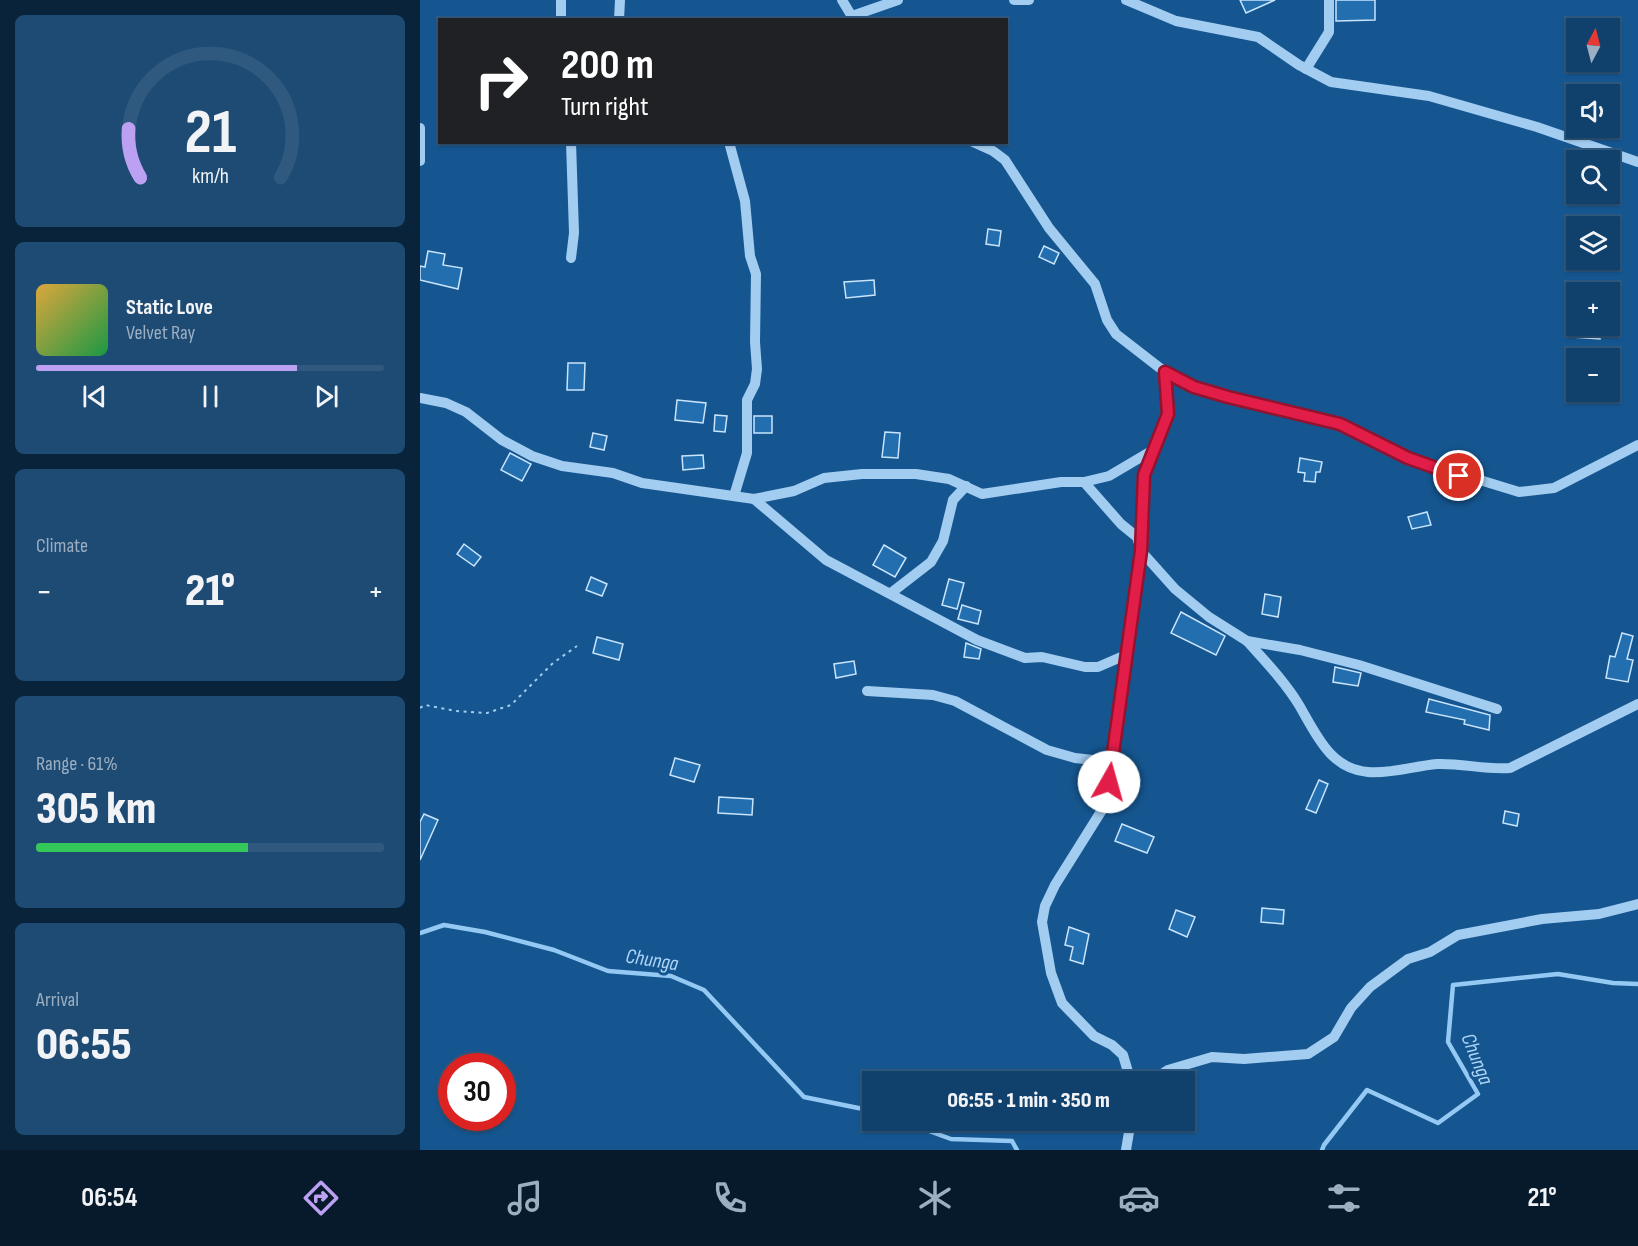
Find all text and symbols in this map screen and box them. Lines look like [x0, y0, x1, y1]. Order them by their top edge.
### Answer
north arrow [1566, 18, 1620, 72]
map controls [1566, 18, 1620, 402]
text: 200 m [561, 40, 654, 91]
icon: right [462, 42, 540, 120]
button: sound [1566, 84, 1620, 138]
text: Turn right [561, 91, 648, 123]
text: 21 [184, 96, 236, 171]
button: search [1566, 150, 1620, 204]
text: km/h [191, 164, 229, 189]
button: layers [1566, 216, 1620, 270]
button: + [1566, 282, 1620, 336]
text: Static Love [126, 294, 213, 321]
text: Velvet Ray [126, 321, 195, 345]
button: − [1566, 348, 1620, 402]
icon: previous [78, 380, 111, 413]
icon: pause [194, 380, 227, 413]
icon: next [310, 380, 343, 413]
pin [1433, 450, 1484, 501]
icon: arrive [1442, 459, 1475, 492]
text: Climate [36, 534, 88, 558]
text: 21° [185, 564, 235, 619]
text: − [36, 572, 52, 612]
text: + [368, 572, 384, 612]
position arrow [1077, 750, 1141, 814]
text: Range · 61% [36, 752, 118, 776]
text: 305 km [36, 782, 156, 837]
water label: Chunga [624, 943, 681, 977]
text: Arrival [36, 988, 79, 1012]
text: 06:55 [36, 1018, 132, 1073]
water label: Chunga [1455, 1030, 1499, 1089]
speed limit sign: 30 [438, 1053, 516, 1131]
text: 06:55 · 1 min · 350 m [947, 1087, 1110, 1114]
icon: directions [300, 1177, 342, 1219]
icon: music [504, 1177, 546, 1219]
icon: phone [709, 1177, 751, 1219]
icon: climate [914, 1177, 956, 1219]
icon: car [1118, 1177, 1160, 1219]
icon: filters [1323, 1177, 1365, 1219]
text: 06:54 [81, 1182, 137, 1214]
text: 21° [1527, 1182, 1557, 1214]

